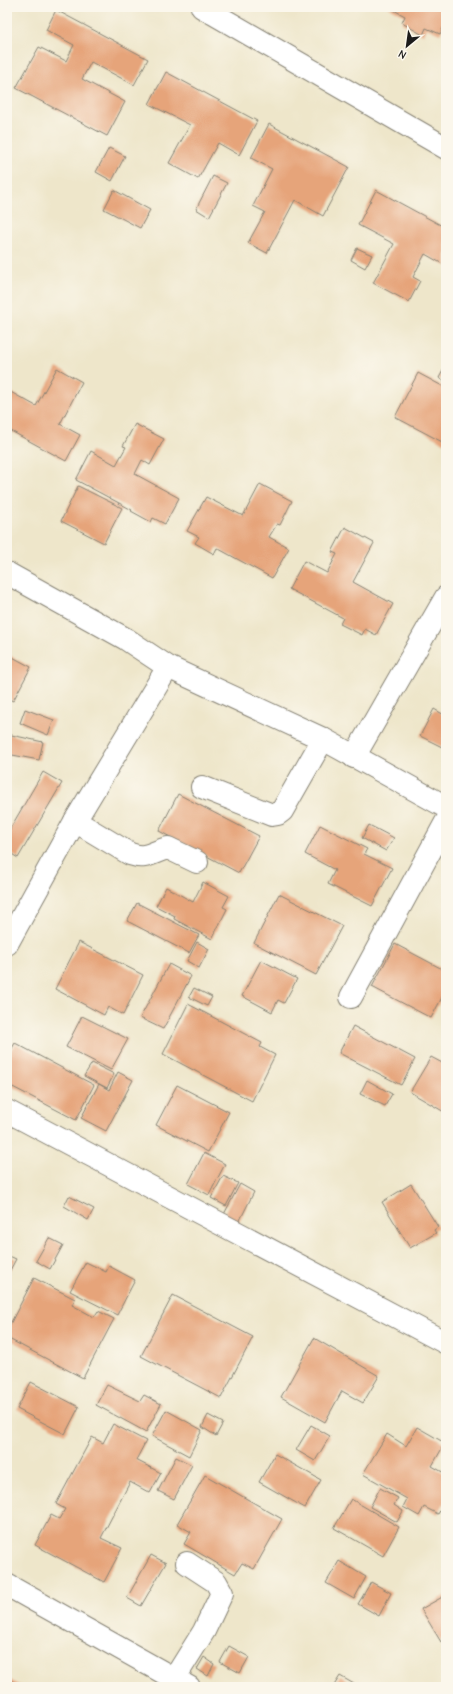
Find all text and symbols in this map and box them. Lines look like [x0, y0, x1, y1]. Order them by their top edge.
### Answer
north arrow [387, 26, 427, 66]
text: N [396, 47, 409, 62]

